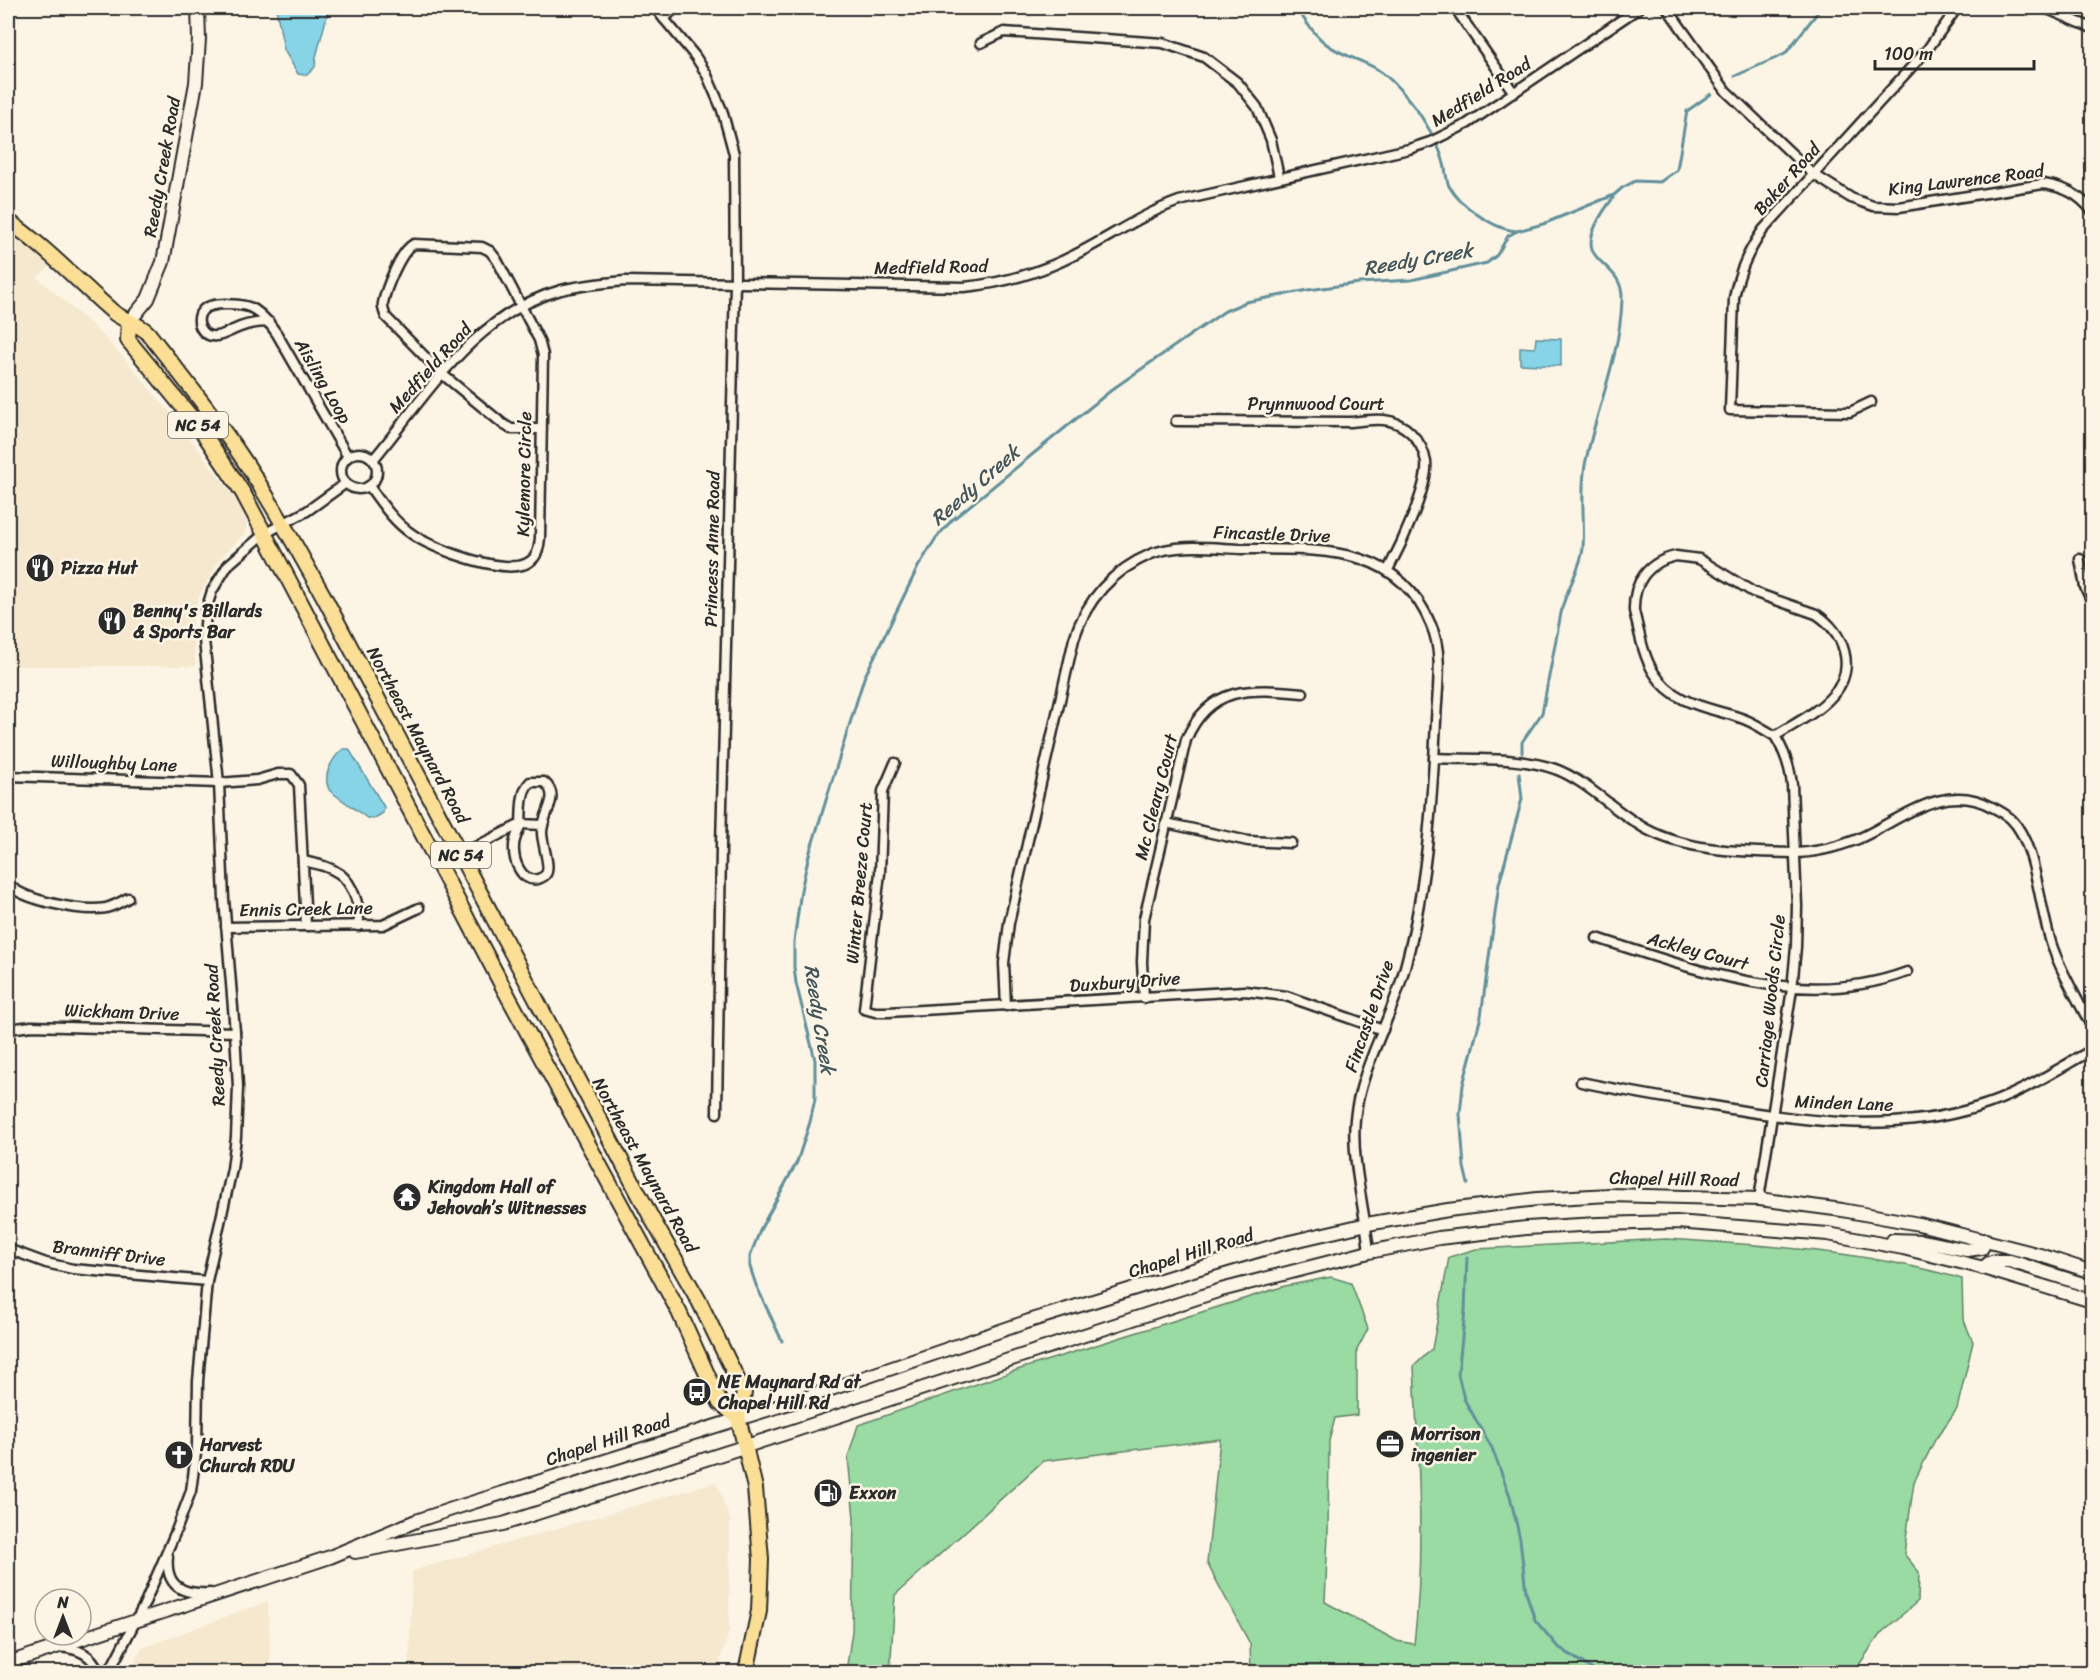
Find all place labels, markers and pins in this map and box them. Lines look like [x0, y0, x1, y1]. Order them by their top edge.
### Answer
restaurant icon: Pizza Hut [24, 552, 56, 584]
place label: Pizza Hut [61, 552, 139, 584]
place label: Benny's Billards & Sports Bar [133, 595, 262, 648]
restaurant icon: Benny's Billards & Sports Bar [96, 605, 128, 637]
place label: Kingdom Hall of Jehovah’s Witnesses [427, 1171, 587, 1224]
temple icon: Kingdom Hall of Jehovah’s Witnesses [391, 1181, 423, 1213]
place label: NE Maynard Rd at Chapel Hill Rd [717, 1366, 862, 1419]
bus stop icon: NE Maynard Rd at Chapel Hill Rd [681, 1376, 713, 1408]
place label: Morrison ingenier [1410, 1418, 1481, 1471]
office icon: Morrison ingenier [1374, 1428, 1406, 1460]
place label: Harvest Church RDU [199, 1429, 295, 1482]
church icon: Harvest Church RDU [163, 1439, 195, 1471]
fuel station icon: Exxon [812, 1477, 844, 1509]
place label: Exxon [849, 1477, 897, 1509]

